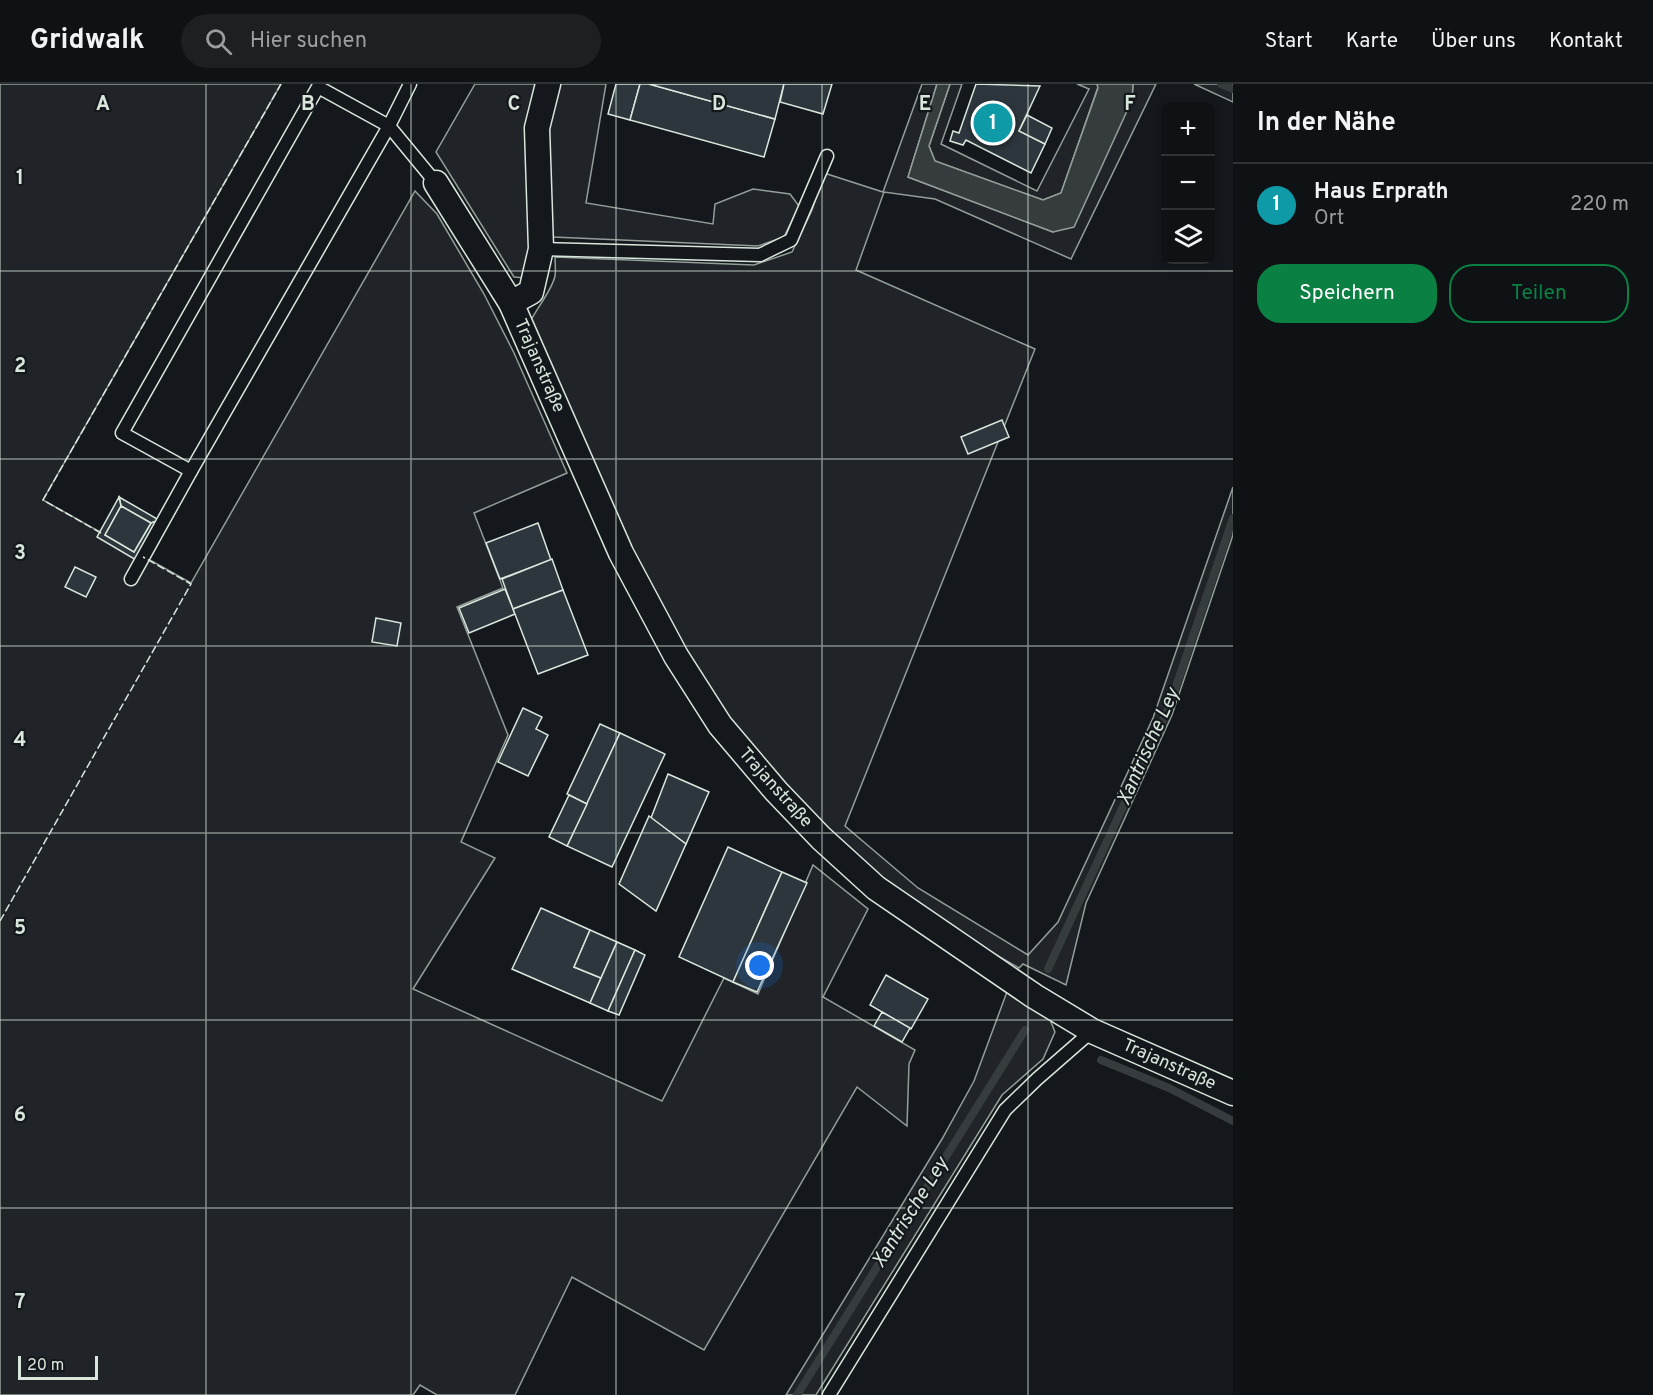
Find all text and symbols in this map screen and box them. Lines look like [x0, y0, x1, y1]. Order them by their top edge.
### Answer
search box [181, 14, 601, 68]
text: Gridwalk [30, 23, 145, 59]
icon: search [202, 25, 235, 58]
text: Hier suchen [250, 28, 367, 55]
text: Start [1265, 28, 1313, 55]
text: Karte [1346, 28, 1398, 55]
text: Über uns [1431, 28, 1516, 55]
text: Kontakt [1549, 28, 1623, 55]
text: A [96, 92, 110, 118]
text: B [301, 92, 315, 118]
text: C [508, 92, 520, 118]
text: D [712, 92, 726, 118]
text: E [919, 92, 931, 118]
text: F [1124, 92, 1136, 118]
pin: 1 [974, 100, 1012, 146]
map controls [1161, 102, 1215, 264]
button: + [1161, 102, 1215, 156]
text: In der Nähe [1257, 107, 1396, 140]
button: − [1161, 156, 1215, 210]
text: 1 [16, 166, 24, 192]
text: Haus Erprath [1314, 179, 1449, 206]
text: 1 [1273, 192, 1281, 218]
text: 220 m [1570, 192, 1629, 218]
text: Ort [1314, 206, 1344, 232]
button: layers [1161, 210, 1215, 264]
button: Speichern [1257, 264, 1437, 323]
button: Teilen [1449, 264, 1629, 323]
street label: Trajanstraße [508, 316, 570, 416]
text: 2 [14, 354, 26, 380]
text: 3 [14, 541, 26, 567]
water label: Xantrische Ley [1112, 683, 1187, 810]
text: 4 [14, 728, 26, 754]
street label: Trajanstraße [733, 743, 817, 833]
text: 5 [14, 916, 26, 942]
your location [745, 951, 774, 980]
street label: Trajanstraße [1119, 1034, 1219, 1096]
text: 6 [14, 1103, 26, 1129]
water label: Xantrische Ley [867, 1151, 956, 1273]
text: 7 [15, 1290, 25, 1316]
scale bar [18, 1353, 98, 1380]
text: 20 m [27, 1356, 64, 1376]

